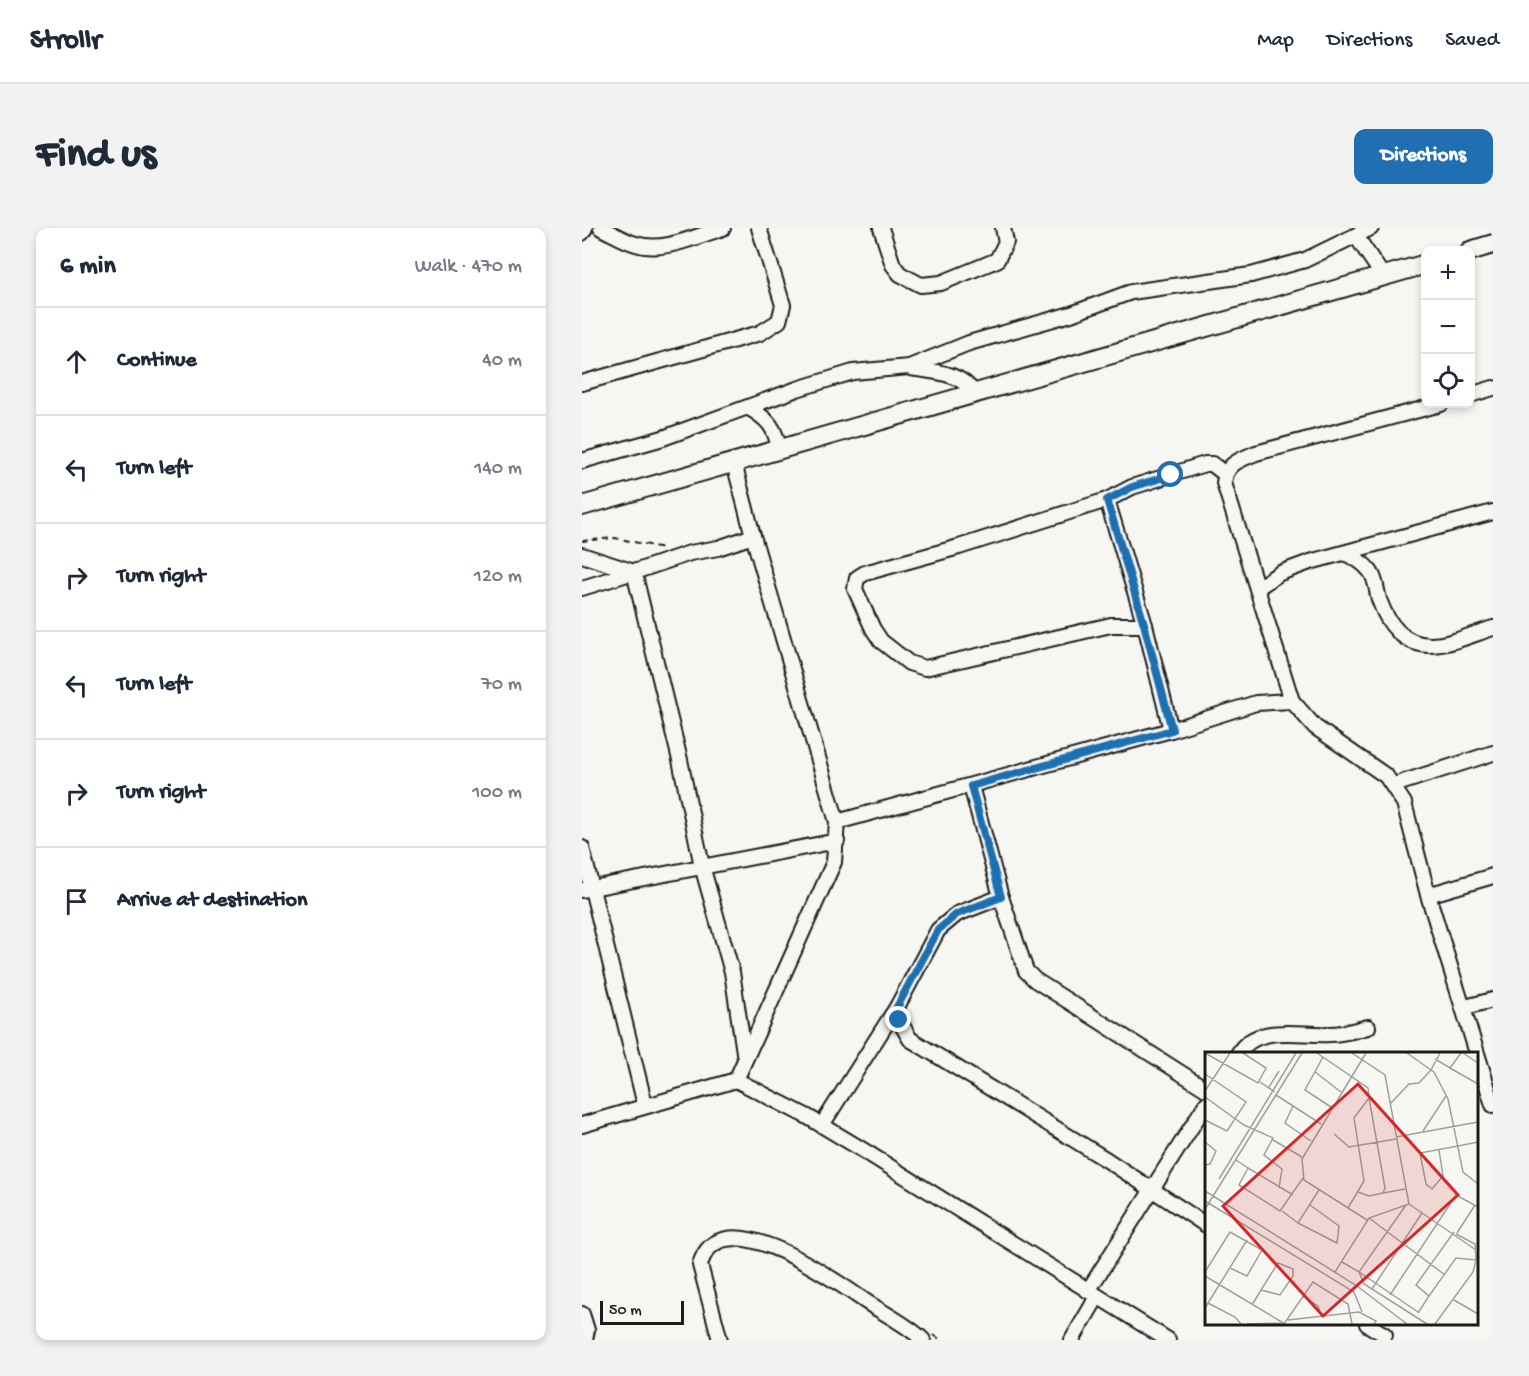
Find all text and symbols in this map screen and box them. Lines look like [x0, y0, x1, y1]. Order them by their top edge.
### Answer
text: Strollr [30, 25, 101, 58]
text: Map [1257, 29, 1294, 54]
text: Directions [1327, 29, 1412, 54]
text: Saved [1445, 29, 1499, 54]
button: Directions [1354, 129, 1493, 184]
text: Find us [36, 132, 156, 181]
map controls [1421, 246, 1475, 408]
button: + [1421, 246, 1475, 300]
text: 6 min [60, 252, 116, 283]
text: Walk · 470 m [415, 256, 522, 279]
button: − [1421, 300, 1475, 354]
icon: ahead [60, 345, 93, 378]
text: Continue [117, 348, 197, 374]
text: 40 m [482, 350, 522, 373]
button: locate [1421, 354, 1475, 408]
icon: left [60, 453, 93, 486]
text: Turn left [117, 456, 191, 482]
text: 140 m [474, 458, 522, 481]
route start [1157, 461, 1183, 487]
icon: right [60, 561, 93, 594]
text: Turn right [117, 564, 205, 590]
text: 120 m [474, 566, 522, 589]
icon: left [60, 669, 93, 702]
text: Turn left [117, 672, 191, 698]
text: 70 m [481, 674, 522, 697]
icon: right [60, 777, 93, 810]
text: Turn right [117, 780, 205, 806]
text: 100 m [472, 782, 522, 805]
icon: arrive [60, 885, 93, 918]
text: Arrive at destination [117, 888, 307, 914]
route end [885, 1006, 911, 1032]
inset map [1205, 1052, 1478, 1325]
scale bar [600, 1298, 684, 1326]
text: 50 m [609, 1302, 642, 1321]

